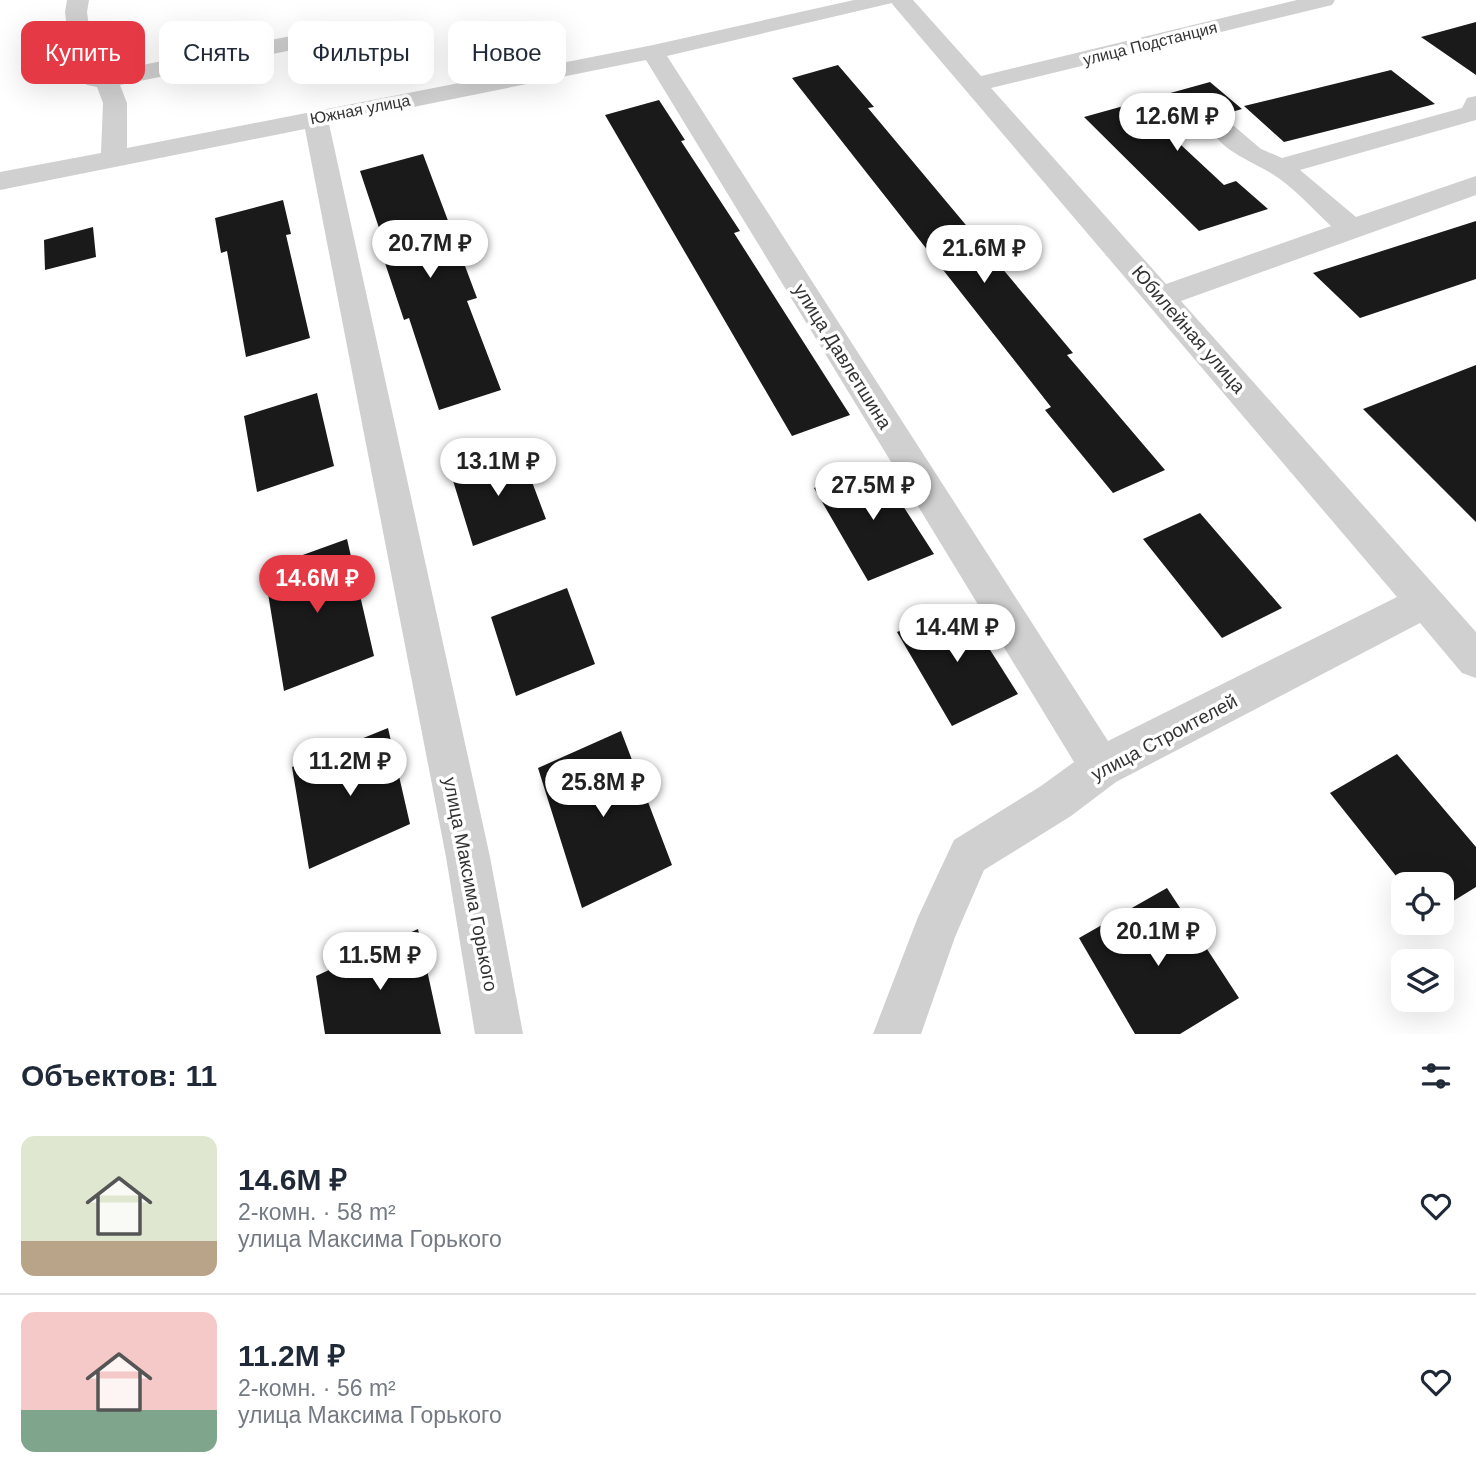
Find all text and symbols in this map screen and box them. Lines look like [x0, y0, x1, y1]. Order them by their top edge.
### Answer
street label: улица Подстанция [1081, 19, 1219, 68]
chip: Купить [21, 21, 145, 84]
chip: Снять [159, 21, 274, 84]
chip: Фильтры [288, 21, 434, 84]
chip: Новое [448, 21, 566, 84]
street label: Южная улица [309, 91, 412, 128]
pin: 12.6M ₽ [1112, 94, 1242, 153]
text: 12.6M ₽ [1135, 103, 1219, 129]
pin: 20.7M ₽ [365, 220, 495, 280]
pin: 21.6M ₽ [919, 226, 1049, 285]
text: 20.7M ₽ [388, 230, 472, 256]
text: 21.6M ₽ [942, 235, 1026, 261]
street label: Юбилейная улица [1128, 261, 1250, 398]
street label: улица Давлетшина [789, 280, 896, 433]
pin: 13.1M ₽ [433, 438, 563, 498]
text: 13.1M ₽ [456, 448, 540, 474]
pin: 27.5M ₽ [808, 462, 938, 522]
text: 27.5M ₽ [831, 472, 915, 498]
pin: 14.6M ₽ [252, 556, 382, 615]
text: 14.6M ₽ [275, 565, 359, 591]
pin: 14.4M ₽ [892, 604, 1022, 664]
text: 14.4M ₽ [915, 614, 999, 640]
street label: улица Строителей [1088, 690, 1241, 785]
pin: 11.2M ₽ [285, 738, 415, 798]
text: 11.2M ₽ [309, 748, 391, 774]
pin: 25.8M ₽ [538, 760, 668, 819]
text: 25.8M ₽ [561, 769, 645, 795]
street label: улица Максима Горького [439, 775, 502, 993]
map controls [1391, 872, 1454, 1012]
button: locate [1391, 872, 1454, 935]
pin: 20.1M ₽ [1093, 908, 1223, 968]
text: 20.1M ₽ [1116, 918, 1200, 944]
pin: 11.5M ₽ [315, 932, 445, 992]
text: 11.5M ₽ [339, 942, 421, 968]
button: layers [1391, 949, 1454, 1012]
icon: filters [1417, 1057, 1455, 1095]
text: Объектов: 11 [21, 1059, 217, 1092]
text: 14.6M ₽ [238, 1163, 347, 1196]
icon: home [77, 1164, 161, 1248]
icon: heart [1417, 1187, 1455, 1225]
text: 2-комн. · 58 m² [238, 1199, 396, 1225]
text: улица Максима Горького [238, 1226, 502, 1252]
text: 11.2M ₽ [238, 1339, 346, 1372]
icon: home [77, 1340, 161, 1424]
icon: heart [1417, 1363, 1455, 1401]
text: 2-комн. · 56 m² [238, 1375, 396, 1401]
text: улица Максима Горького [238, 1402, 502, 1428]

